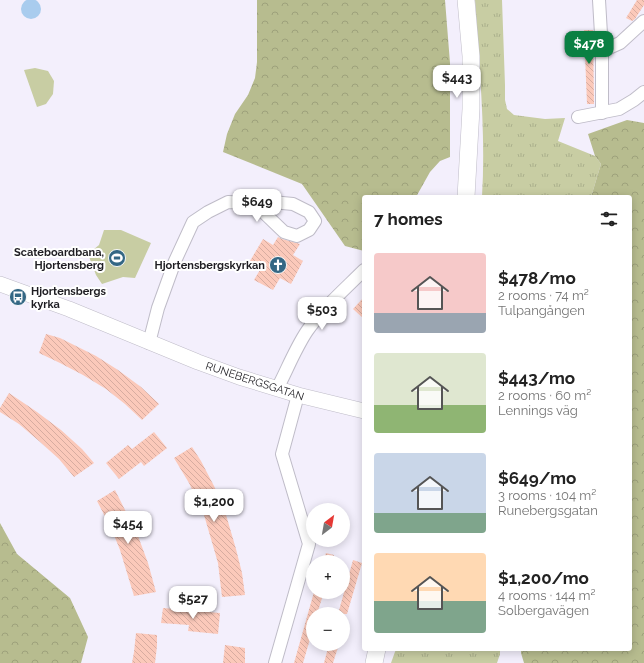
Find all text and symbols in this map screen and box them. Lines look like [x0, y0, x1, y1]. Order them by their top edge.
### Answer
pin: $478 [565, 31, 613, 65]
text: $478 [574, 36, 604, 51]
pin: $443 [433, 65, 481, 99]
text: $443 [442, 70, 472, 85]
pin: $649 [233, 189, 281, 223]
text: $649 [241, 194, 273, 209]
icon: filters [598, 208, 620, 230]
text: 7 homes [374, 209, 443, 229]
place label: Scateboardbana, Hjortensberg [14, 246, 104, 272]
sports icon: Scateboardbana, Hjortensberg [107, 248, 127, 268]
church icon: Hjortensbergskyrkan [268, 255, 288, 275]
place label: Hjortensbergskyrkan [155, 259, 265, 272]
text: $478/mo [498, 268, 576, 288]
icon: home [406, 269, 454, 317]
place label: Hjortensbergs kyrka [31, 285, 107, 311]
bus stop icon: Hjortensbergs kyrka [8, 287, 28, 307]
text: 2 rooms · 74 m² [498, 288, 589, 303]
pin: $503 [298, 297, 346, 331]
text: $503 [307, 302, 337, 317]
text: Tulpangången [498, 303, 585, 318]
street label: RUNEBERGSGATAN [204, 359, 306, 404]
text: $443/mo [498, 368, 575, 388]
icon: home [406, 369, 454, 417]
text: 2 rooms · 60 m² [498, 388, 591, 403]
text: Lennings väg [498, 403, 578, 418]
text: $649/mo [498, 468, 576, 488]
icon: home [406, 469, 454, 517]
text: 3 rooms · 104 m² [498, 488, 596, 503]
pin: $1,200 [181, 489, 247, 523]
text: $1,200 [194, 494, 234, 509]
north arrow [306, 503, 350, 547]
map controls [306, 503, 350, 651]
text: Runebergsgatan [498, 503, 598, 518]
pin: $454 [104, 511, 152, 545]
text: $454 [113, 516, 143, 531]
button: + [306, 555, 350, 599]
text: $1,200/mo [498, 568, 589, 588]
icon: home [406, 569, 454, 617]
pin: $527 [169, 586, 217, 620]
text: 4 rooms · 144 m² [498, 588, 596, 603]
text: $527 [178, 591, 208, 606]
text: Solbergavägen [498, 603, 589, 618]
button: − [306, 607, 350, 651]

